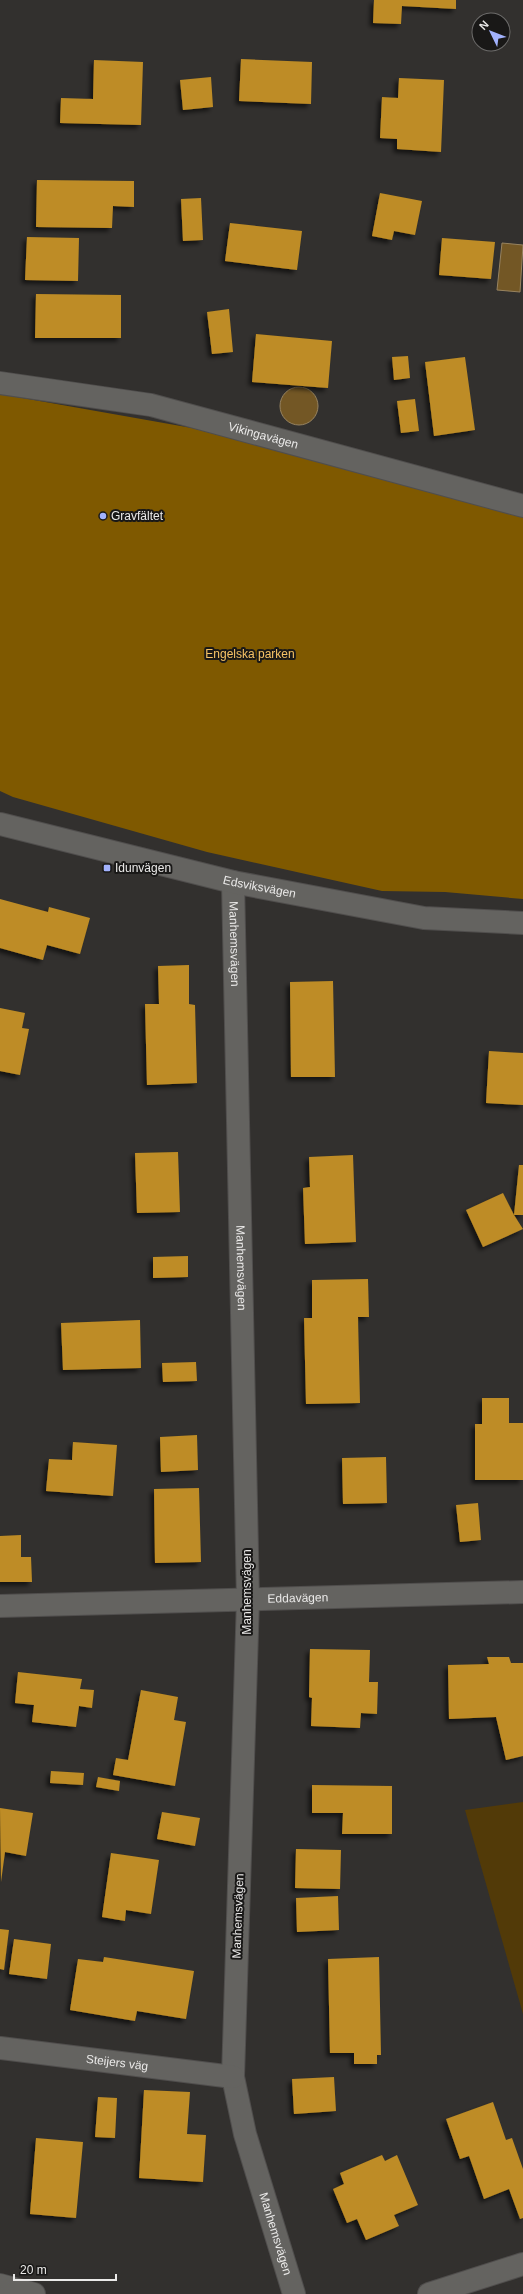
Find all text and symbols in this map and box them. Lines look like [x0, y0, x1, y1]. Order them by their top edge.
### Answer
north arrow [471, 12, 511, 52]
text: N [477, 18, 491, 32]
street label: Vikingavägen [227, 419, 300, 452]
place label: Gravfältet [111, 509, 164, 523]
marker: Gravfältet [98, 511, 108, 521]
park label: Engelska parken [205, 647, 295, 661]
place label: Idunvägen [115, 861, 171, 875]
marker: Idunvägen [102, 863, 112, 873]
street label: Edsviksvägen [221, 873, 297, 901]
street label: Manhemsvägen [226, 901, 242, 987]
street label: Manhemsvägen [233, 1225, 249, 1311]
street label: Manhemsvägen [240, 1549, 254, 1635]
street label: Eddavägen [267, 1590, 328, 1606]
street label: Manhemsvägen [230, 1873, 246, 1959]
street label: Steijers väg [85, 2052, 149, 2073]
street label: Manhemsvägen [256, 2191, 295, 2277]
scale bar [14, 2256, 116, 2282]
text: 20 m [20, 2263, 47, 2277]

